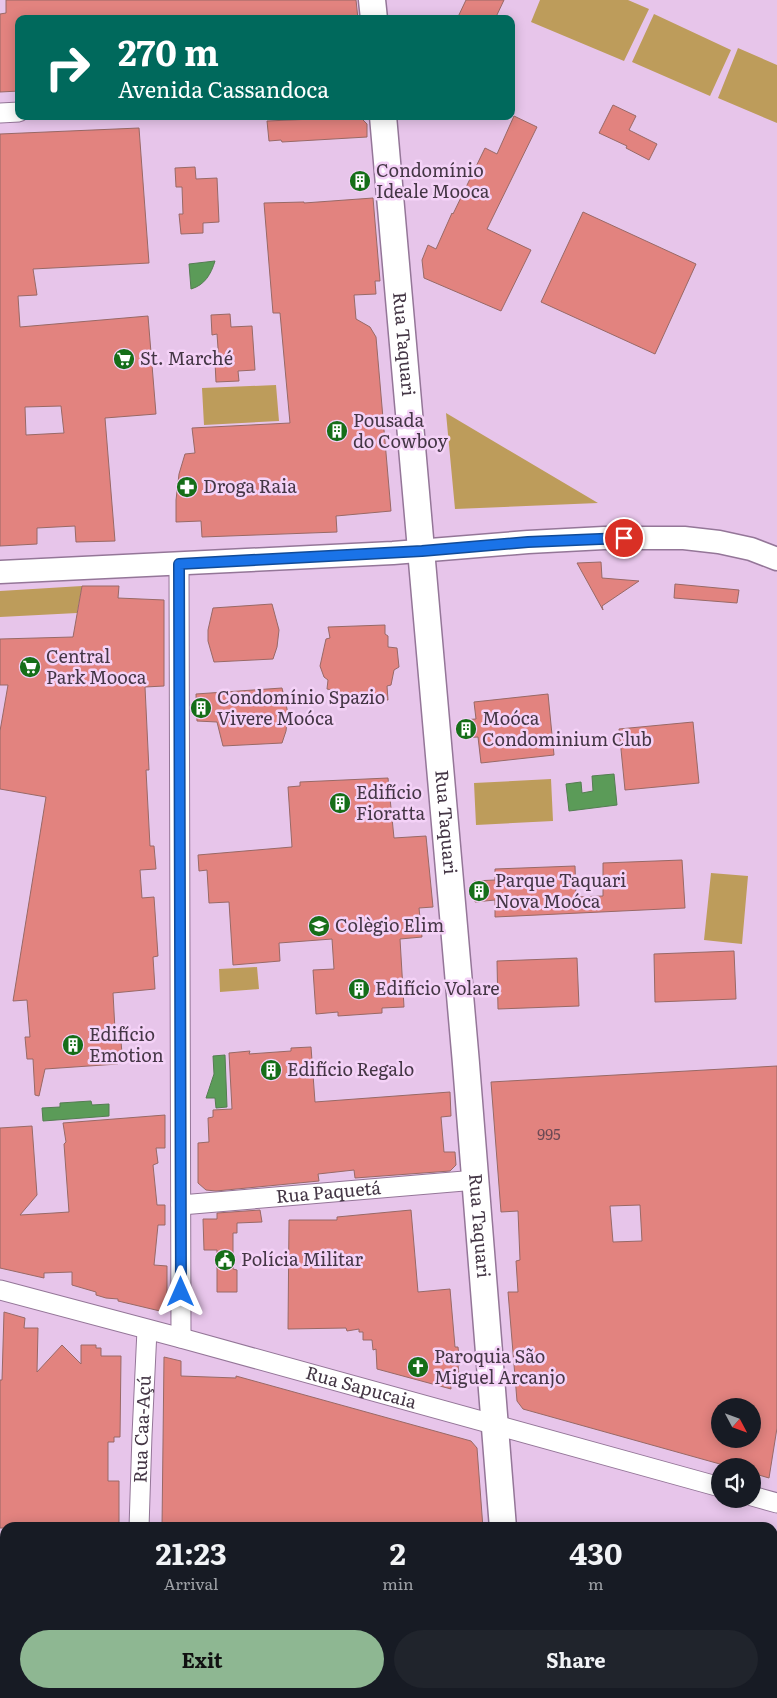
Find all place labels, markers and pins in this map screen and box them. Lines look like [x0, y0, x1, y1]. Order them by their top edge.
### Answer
place label: Condomínio Ideale Mooca [376, 156, 490, 204]
building icon: Condomínio Ideale Mooca [348, 169, 372, 193]
place label: St. Marché [140, 344, 233, 371]
supermarket icon: St. Marché [112, 347, 136, 371]
place label: Pousada do Cowboy [353, 406, 449, 454]
building icon: Pousada do Cowboy [325, 419, 349, 443]
place label: Droga Raia [203, 472, 297, 499]
pharmacy icon: Droga Raia [175, 475, 199, 499]
pin [603, 517, 645, 559]
place label: Central Park Mooca [46, 642, 147, 690]
supermarket icon: Central Park Mooca [18, 655, 42, 679]
place label: Condomínio Spazio Vivere Moóca [217, 683, 385, 731]
building icon: Condomínio Spazio Vivere Moóca [189, 696, 213, 720]
place label: Moóca Condominium Club [482, 704, 652, 752]
building icon: Moóca Condominium Club [454, 717, 478, 741]
place label: Edifício Fioratta [356, 778, 425, 826]
building icon: Edifício Fioratta [328, 791, 352, 815]
place label: Parque Taquari Nova Moóca [495, 866, 626, 914]
building icon: Parque Taquari Nova Moóca [467, 879, 491, 903]
place label: Colègio Elim [335, 911, 444, 938]
school or university icon: Colègio Elim [307, 914, 331, 938]
place label: Edifício Volare [375, 974, 500, 1001]
building icon: Edifício Volare [347, 977, 371, 1001]
place label: Edifício Emotion [89, 1020, 164, 1068]
building icon: Edifício Emotion [61, 1033, 85, 1057]
place label: Edifício Regalo [287, 1055, 414, 1082]
building icon: Edifício Regalo [259, 1058, 283, 1082]
place label: Polícia Militar [241, 1245, 363, 1272]
public building icon: Polícia Militar [213, 1248, 237, 1272]
place label: Paroquia São Miguel Arcanjo [434, 1342, 566, 1390]
church icon: Paroquia São Miguel Arcanjo [406, 1355, 430, 1379]

